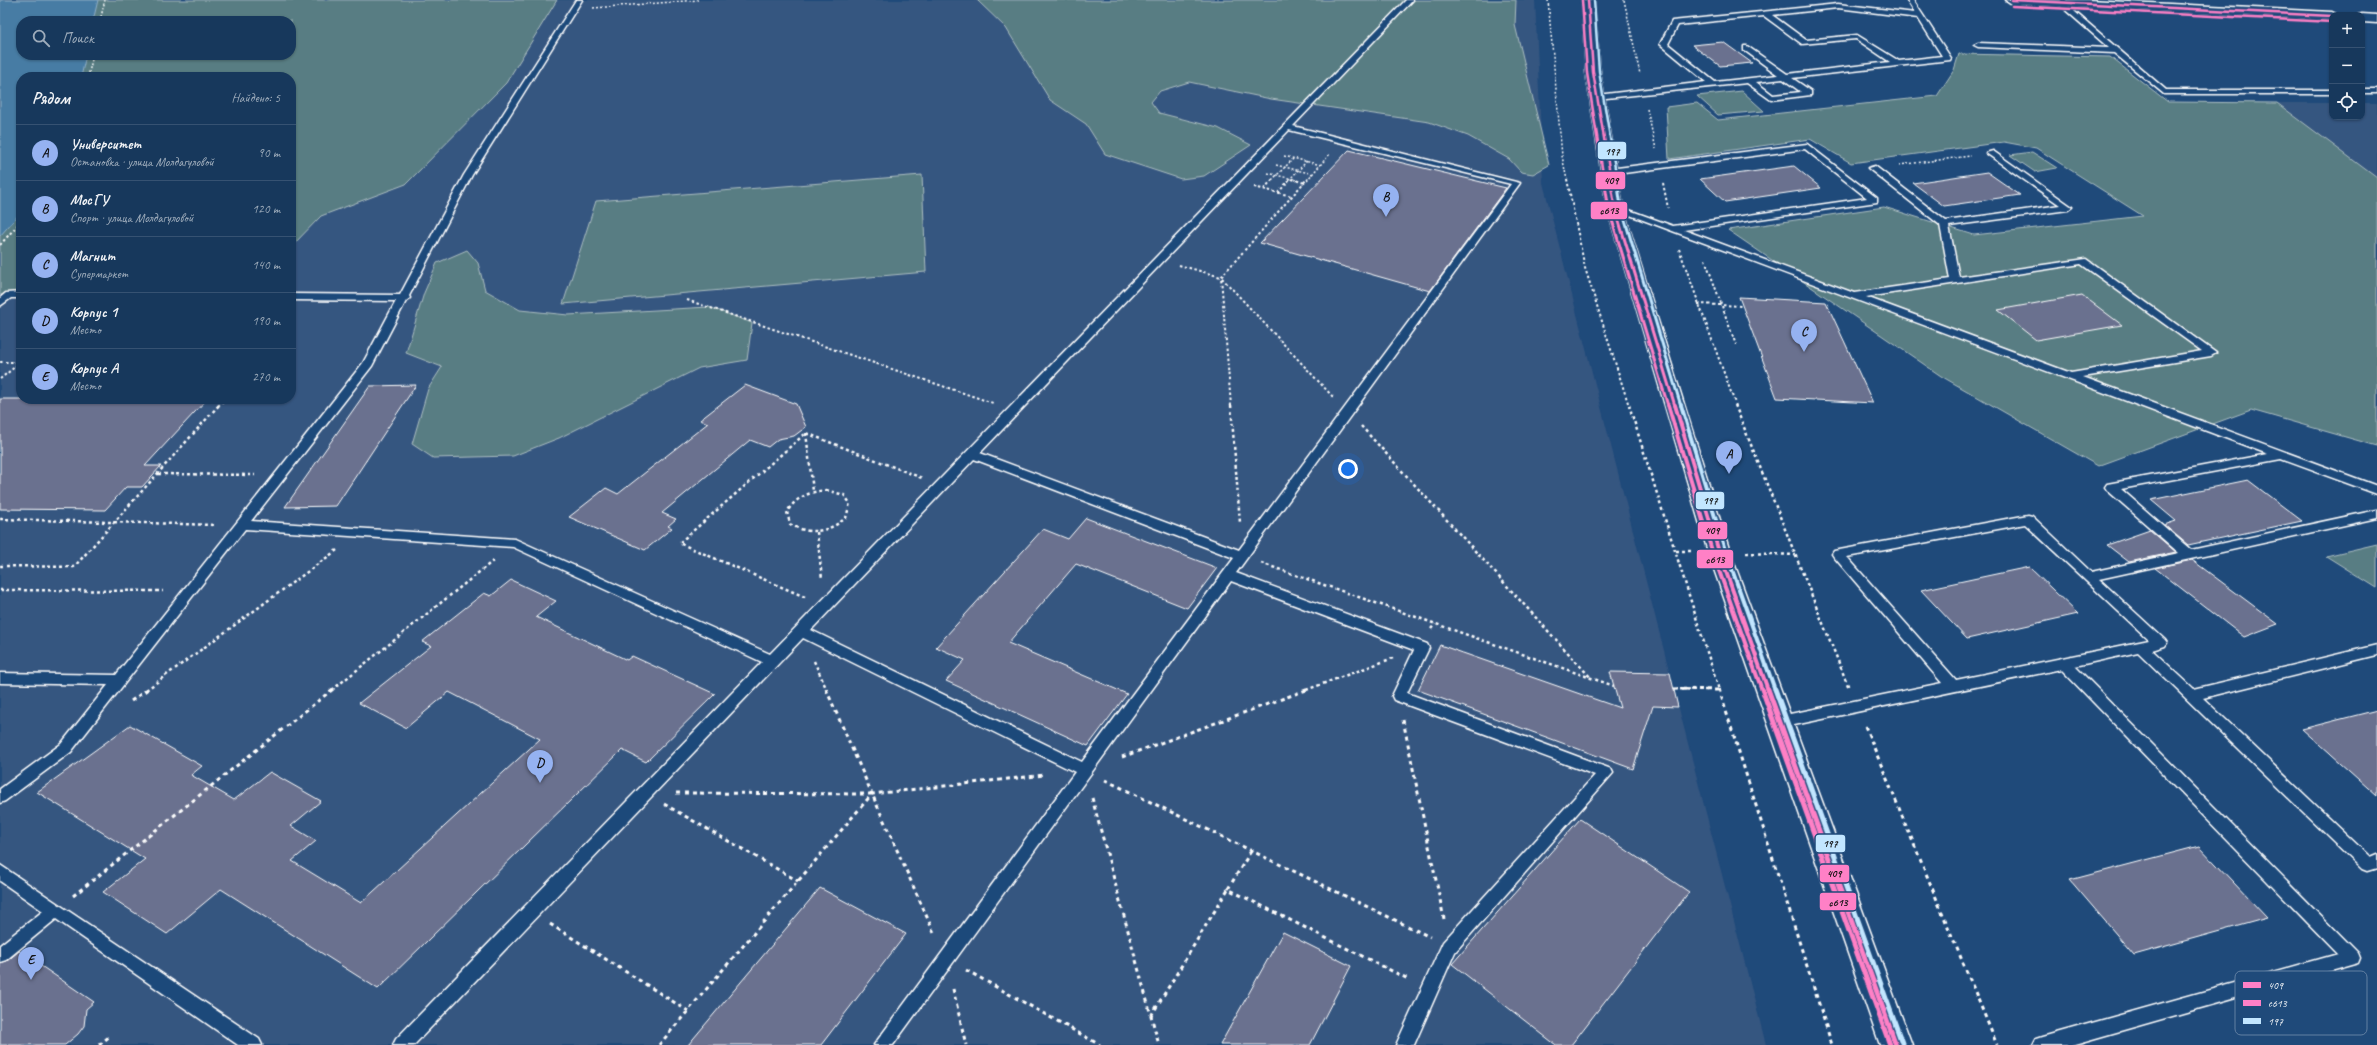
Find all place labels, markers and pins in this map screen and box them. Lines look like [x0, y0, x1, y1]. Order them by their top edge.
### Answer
pin: B [1373, 184, 1399, 217]
pin: C [1791, 319, 1817, 352]
pin: A [1716, 441, 1742, 474]
pin: D [527, 750, 553, 783]
pin: E [18, 947, 44, 980]

